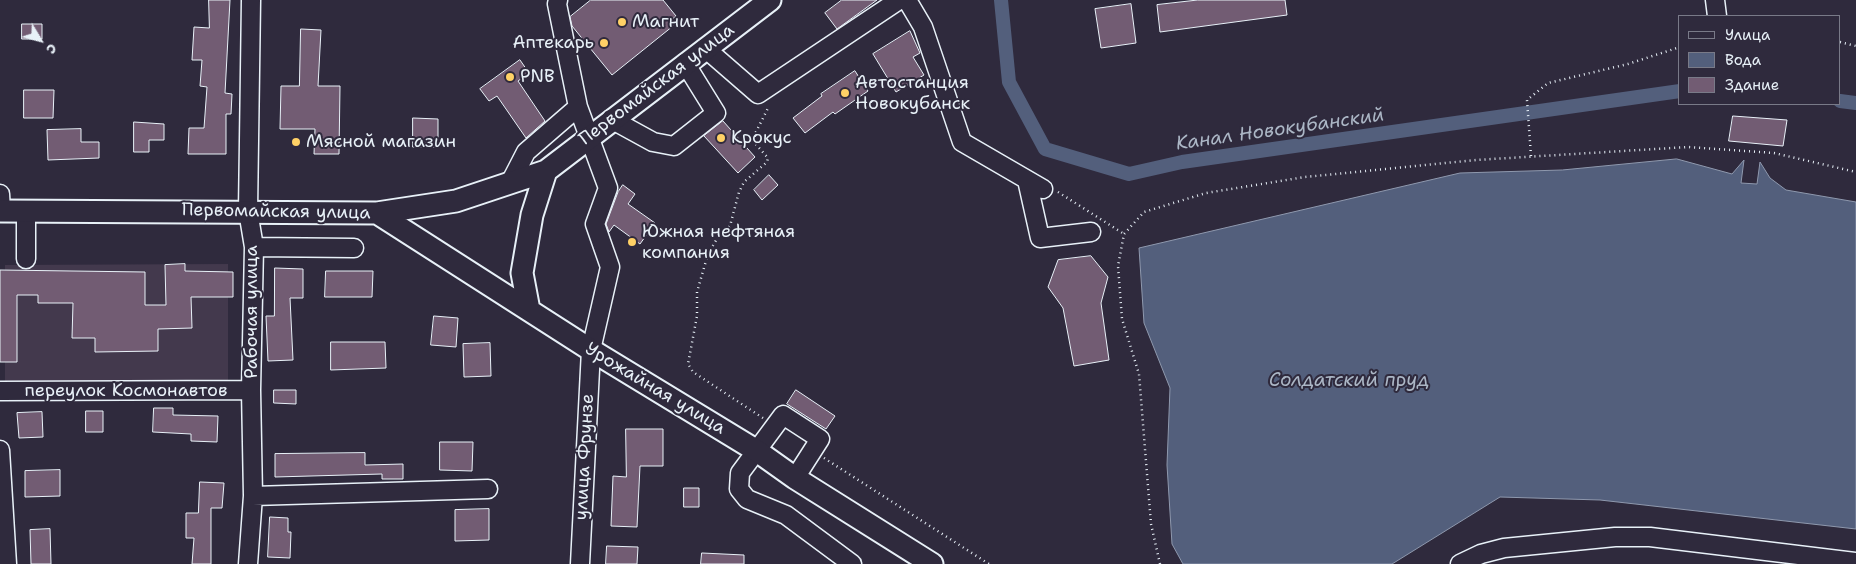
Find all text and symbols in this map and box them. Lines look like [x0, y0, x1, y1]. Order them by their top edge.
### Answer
place label: Магнит [632, 11, 699, 33]
north arrow [15, 15, 65, 65]
legend [1678, 15, 1841, 105]
marker: Магнит [616, 16, 628, 28]
street label: Первомайская улица [575, 20, 739, 150]
text: Улица [1725, 25, 1770, 45]
place label: Аптекарь [512, 32, 594, 54]
marker: Аптекарь [598, 37, 610, 49]
text: С [42, 40, 62, 58]
text: Вода [1725, 50, 1761, 70]
place label: PNB [520, 66, 555, 88]
marker: PNB [504, 71, 516, 83]
place label: Автостанция Новокубанск [855, 72, 970, 115]
text: Здание [1725, 75, 1779, 95]
marker: Автостанция Новокубанск [839, 87, 851, 99]
water label: Канал Новокубанский [1174, 104, 1386, 156]
place label: Крокус [731, 127, 792, 149]
place label: Мясной магазин [306, 131, 456, 153]
marker: Крокус [715, 132, 727, 144]
marker: Мясной магазин [290, 136, 302, 148]
street label: Первомайская улица [181, 200, 371, 224]
place label: Южная нефтяная компания [642, 221, 795, 264]
marker: Южная нефтяная компания [626, 236, 638, 248]
street label: Рабочая улица [241, 245, 263, 379]
street label: Урожайная улица [581, 339, 729, 439]
water label: Солдатский пруд [1269, 370, 1429, 392]
street label: переулок Космонавтов [25, 380, 227, 402]
street label: улица Фрунзе [571, 393, 599, 521]

